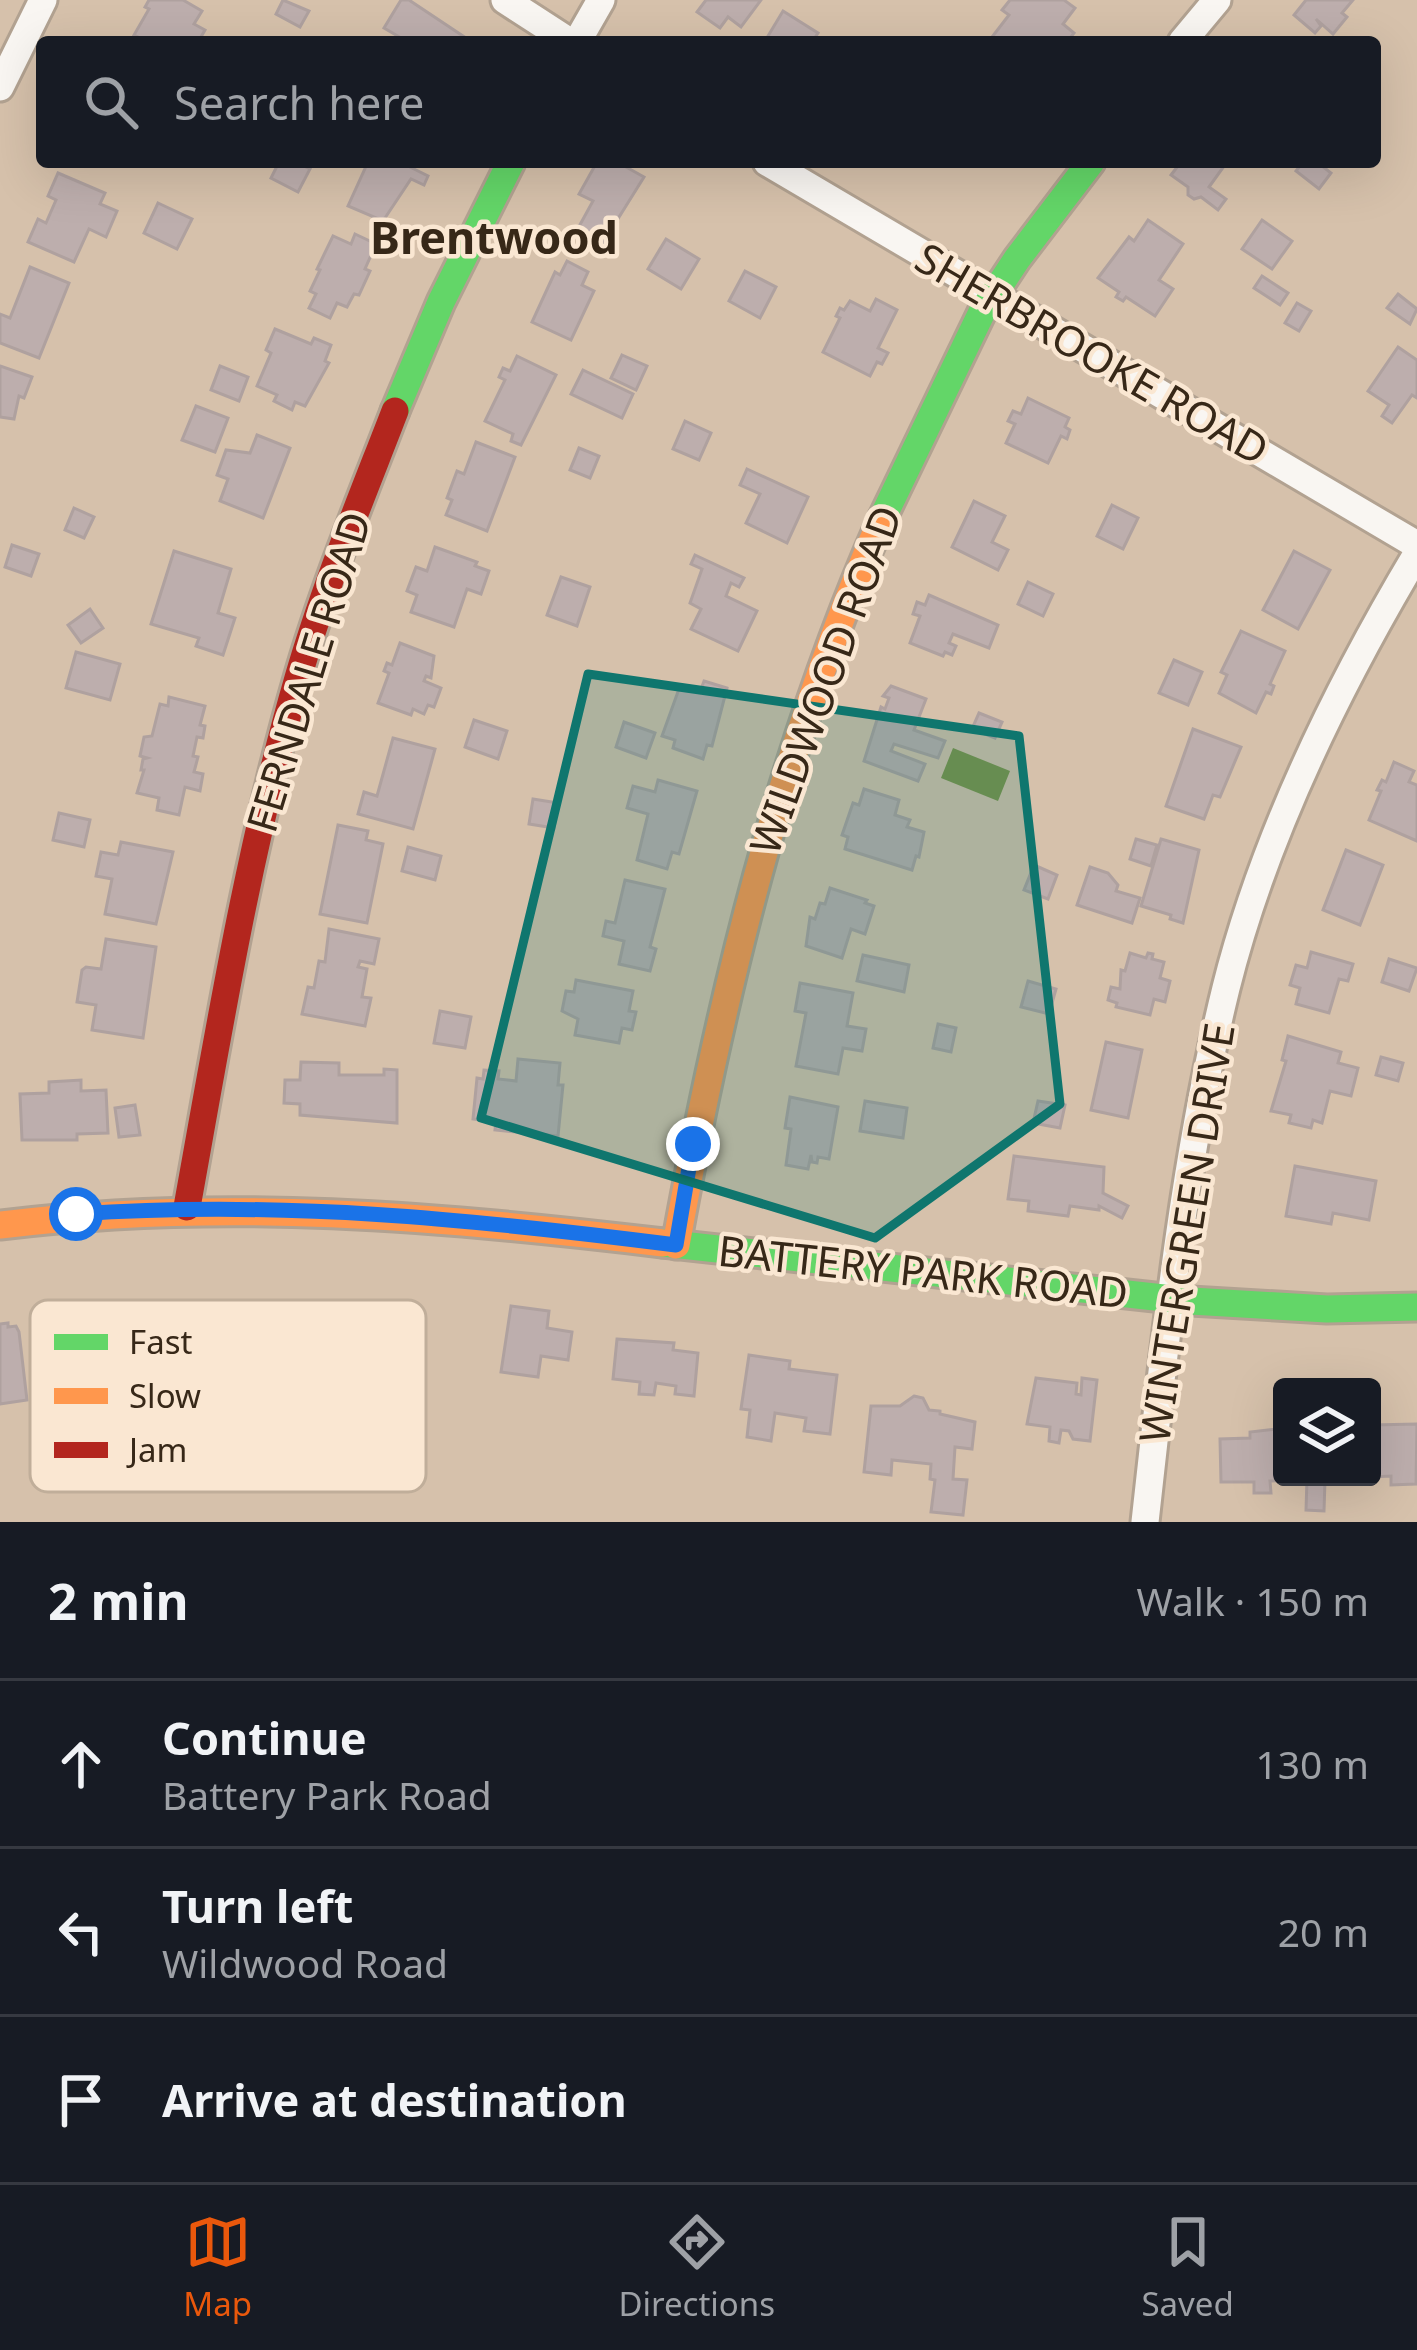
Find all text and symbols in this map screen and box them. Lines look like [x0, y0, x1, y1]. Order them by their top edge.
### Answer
search box [36, 36, 1381, 168]
icon: search [78, 69, 144, 135]
text: Search here [174, 72, 424, 133]
district label: Brentwood [370, 206, 618, 267]
street label: SHERBROOKE ROAD [906, 228, 1280, 477]
street label: WILDWOOD ROAD [735, 497, 914, 862]
street label: FERNDALE ROAD [232, 505, 383, 839]
street label: WINTERGREEN DRIVE [1124, 1019, 1247, 1447]
route end [666, 1117, 720, 1171]
route start [49, 1187, 103, 1241]
street label: BATTERY PARK ROAD [715, 1221, 1131, 1320]
legend [30, 1300, 426, 1492]
text: Fast [129, 1319, 192, 1364]
text: Slow [129, 1373, 201, 1418]
map controls [1273, 1378, 1381, 1486]
button: layers [1273, 1378, 1381, 1486]
text: Jam [126, 1427, 187, 1472]
text: 2 min [48, 1565, 189, 1635]
text: Walk · 150 m [1136, 1574, 1369, 1627]
text: Continue [162, 1707, 367, 1768]
icon: ahead [48, 1731, 114, 1797]
text: 130 m [1255, 1737, 1369, 1790]
text: Battery Park Road [162, 1768, 492, 1821]
text: Turn left [162, 1875, 353, 1936]
icon: left [48, 1899, 114, 1965]
text: 20 m [1278, 1905, 1369, 1958]
text: Wildwood Road [162, 1936, 448, 1989]
icon: arrive [48, 2067, 114, 2133]
text: Arrive at destination [162, 2069, 627, 2130]
tab: Map [183, 2209, 252, 2326]
tab: Directions [618, 2209, 775, 2326]
tab: Saved [1141, 2209, 1234, 2326]

